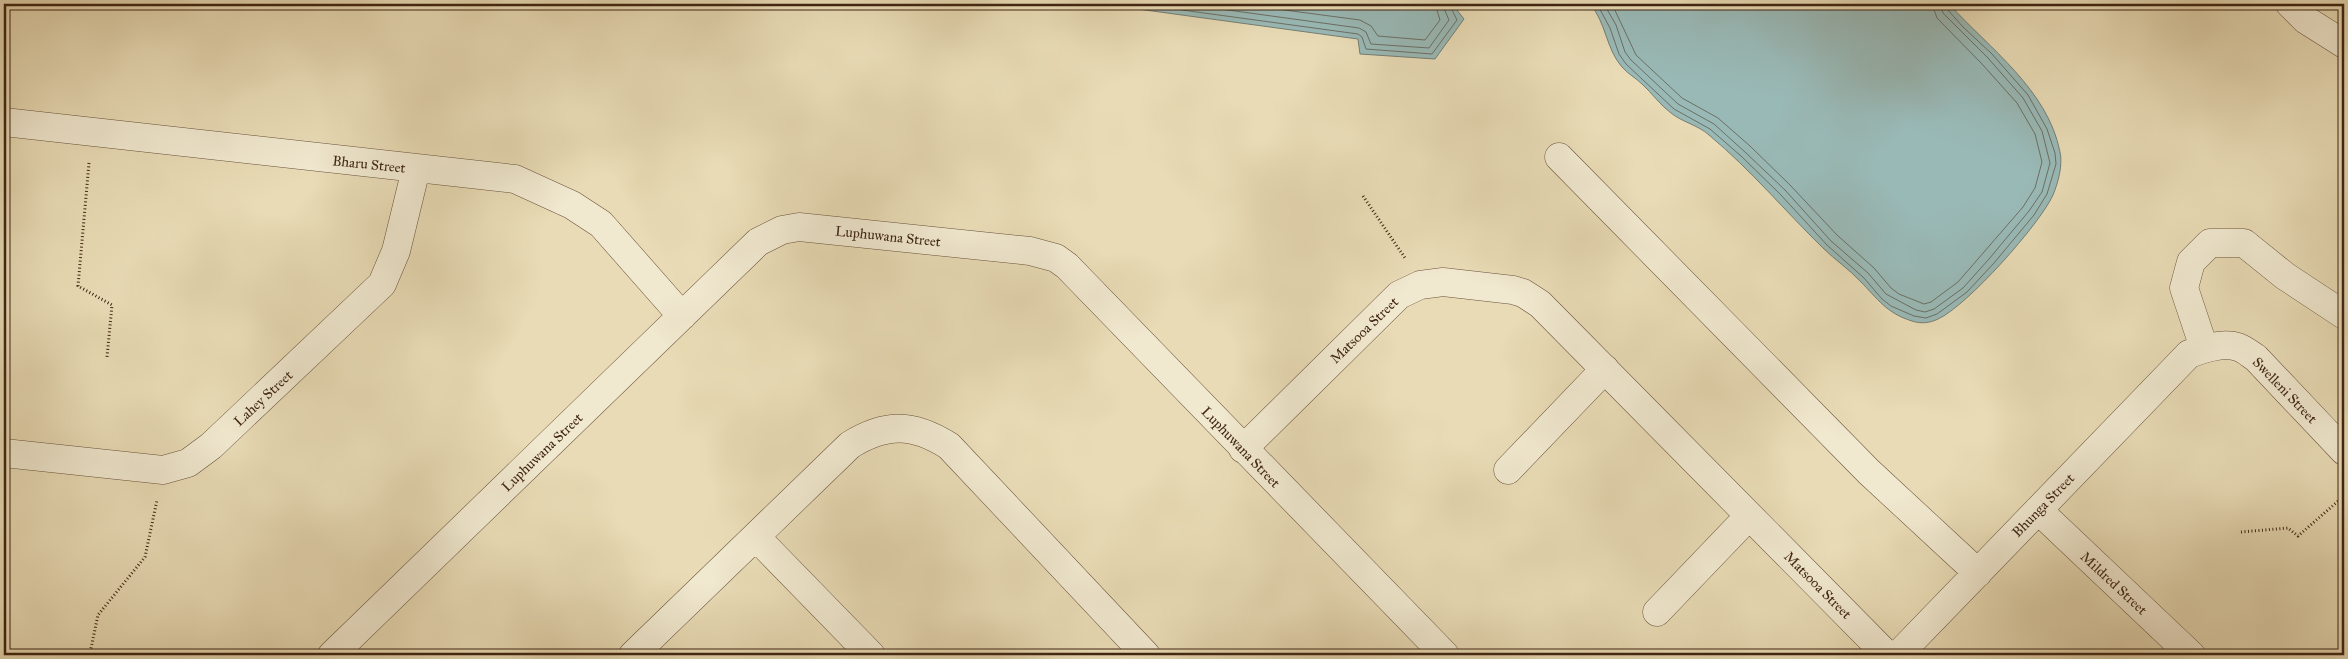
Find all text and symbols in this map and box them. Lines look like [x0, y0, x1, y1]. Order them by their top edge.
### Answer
street label: Bharu Street [331, 152, 406, 177]
street label: Luphuwana Street [834, 222, 942, 251]
street label: Matsooa Street [1327, 293, 1402, 367]
street label: Swelleni Street [2249, 354, 2320, 427]
street label: Lahey Street [230, 367, 296, 430]
street label: Luphuwana Street [1198, 403, 1284, 491]
street label: Luphuwana Street [498, 409, 586, 495]
street label: Bhunga Street [2009, 470, 2078, 541]
street label: Matsooa Street [1780, 548, 1855, 623]
street label: Mildred Street [2077, 548, 2151, 619]

